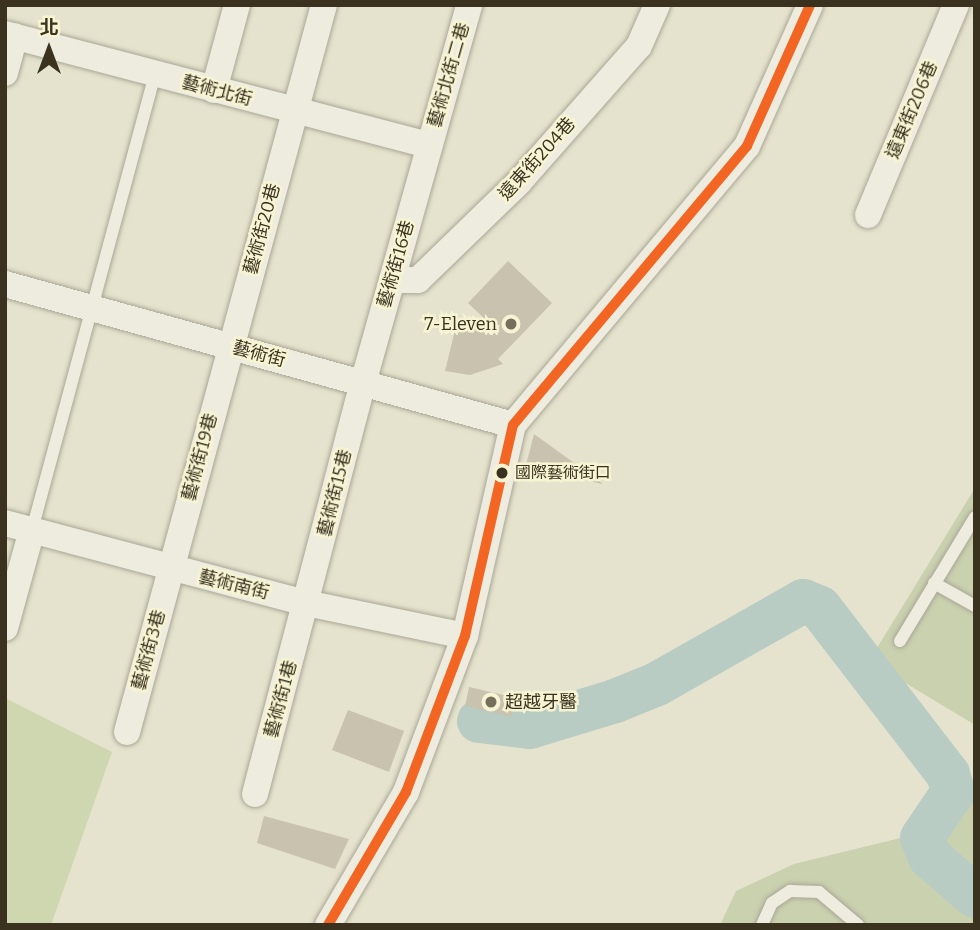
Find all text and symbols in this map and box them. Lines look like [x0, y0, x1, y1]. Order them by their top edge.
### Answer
north arrow [14, 14, 84, 84]
text: 北 [39, 16, 59, 39]
street label: 藝術北街二巷 [424, 20, 474, 130]
street label: 遠東街206巷 [882, 58, 942, 162]
street label: 藝術北街 [179, 71, 255, 111]
street label: 遠東街204巷 [494, 113, 580, 205]
street label: 藝術街20巷 [239, 181, 285, 277]
street label: 藝術街16巷 [373, 218, 419, 310]
place label: 7-Eleven [424, 313, 497, 335]
marker: 7-Eleven [503, 316, 519, 332]
street label: 藝術街 [230, 337, 288, 371]
street label: 藝術街19巷 [178, 411, 222, 503]
street label: 藝術街15巷 [314, 447, 356, 539]
place label: 國際藝術街口 [515, 463, 611, 483]
marker: 國際藝術街口 [495, 466, 509, 480]
street label: 藝術南街 [196, 566, 272, 604]
street label: 藝術街3巷 [128, 607, 170, 693]
street label: 藝術街1巷 [260, 658, 302, 740]
place label: 超越牙醫 [505, 691, 577, 713]
marker: 超越牙醫 [483, 694, 499, 710]

